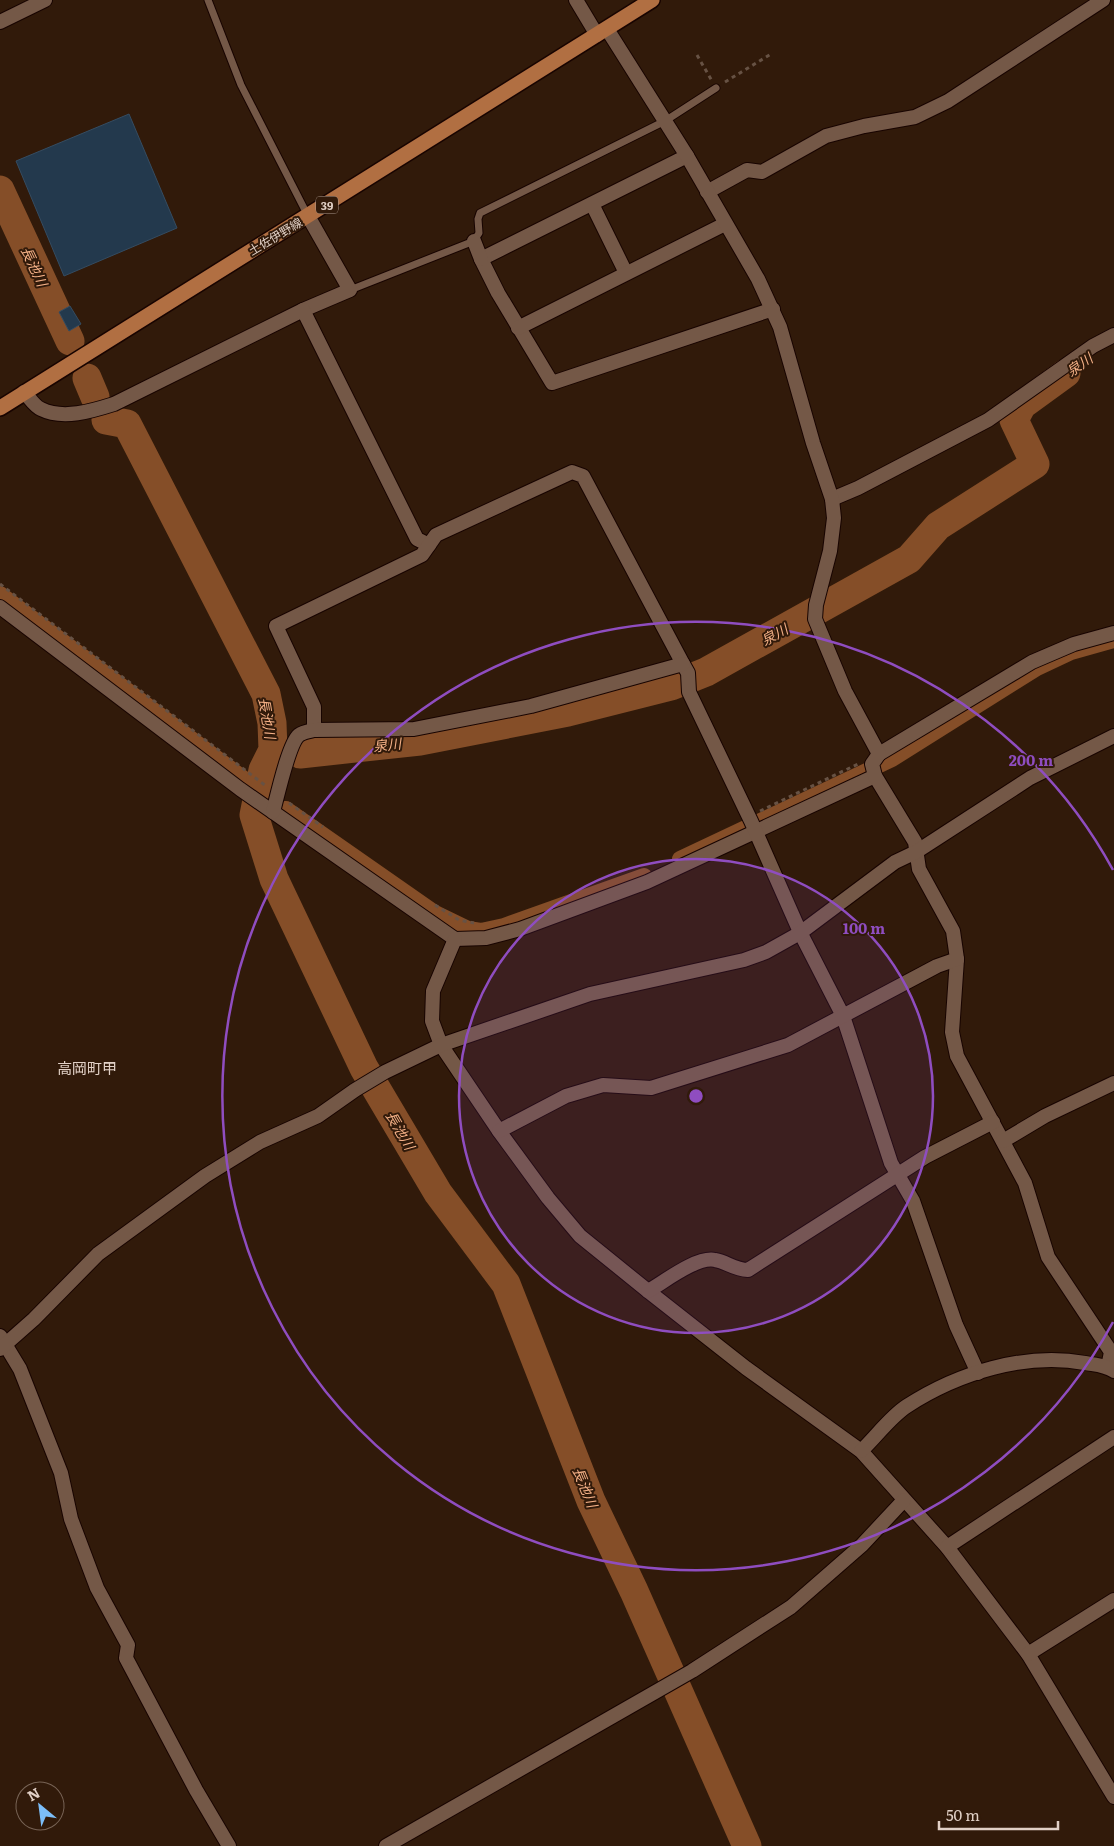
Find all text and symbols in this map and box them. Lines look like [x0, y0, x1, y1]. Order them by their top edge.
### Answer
road number: 39 [316, 196, 338, 214]
street label: 土佐伊野線 [245, 213, 305, 259]
water label: 長池川 [17, 243, 54, 291]
water label: 泉川 [1062, 347, 1098, 380]
water label: 泉川 [757, 617, 793, 650]
water label: 長池川 [255, 696, 281, 742]
water label: 泉川 [372, 732, 404, 755]
text: 200 m [1009, 748, 1053, 771]
text: 100 m [843, 916, 885, 939]
district label: 高岡町甲 [57, 1056, 117, 1079]
centre of rings [687, 1087, 705, 1105]
water label: 長池川 [382, 1107, 421, 1155]
water label: 長池川 [569, 1464, 604, 1512]
north arrow [15, 1781, 65, 1831]
text: N [23, 1782, 43, 1805]
scale bar [939, 1798, 1058, 1830]
text: 50 m [946, 1803, 980, 1826]

